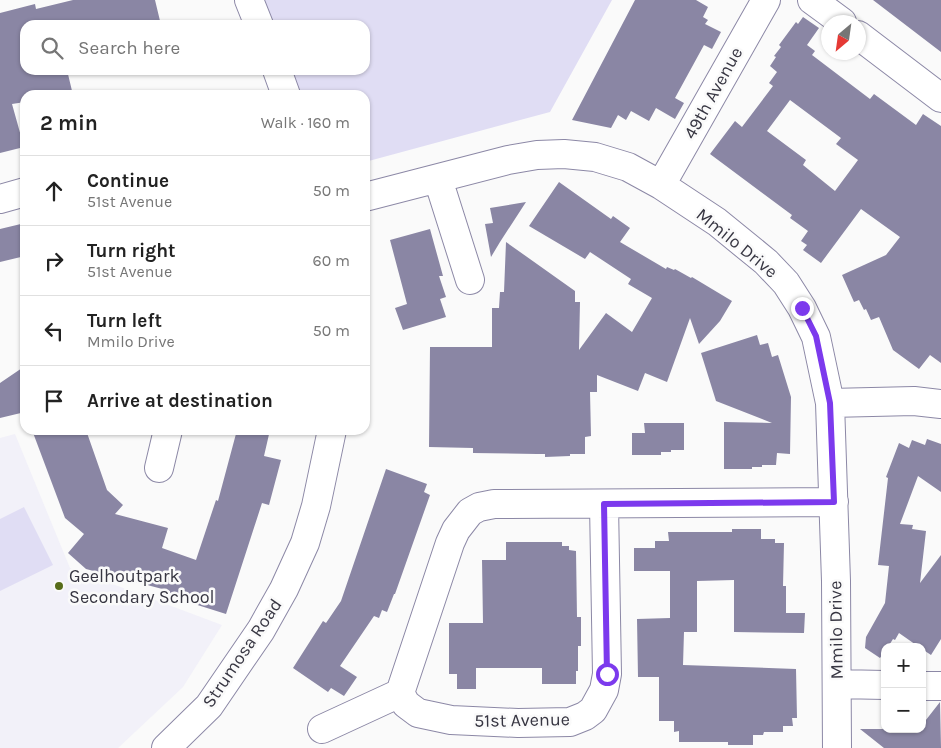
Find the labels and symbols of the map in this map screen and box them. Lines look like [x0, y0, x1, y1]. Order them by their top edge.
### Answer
north arrow [821, 15, 866, 60]
street label: 49th Avenue [679, 43, 747, 143]
street label: Mmilo Drive [692, 203, 782, 283]
route end [791, 297, 814, 320]
place label: Geelhoutpark Secondary School [69, 565, 215, 608]
marker: Geelhoutpark Secondary School [53, 580, 65, 592]
street label: Mmilo Drive [824, 580, 848, 680]
street label: Strumosa Road [197, 594, 287, 712]
route start [596, 663, 619, 686]
street label: 51st Avenue [474, 708, 570, 732]

